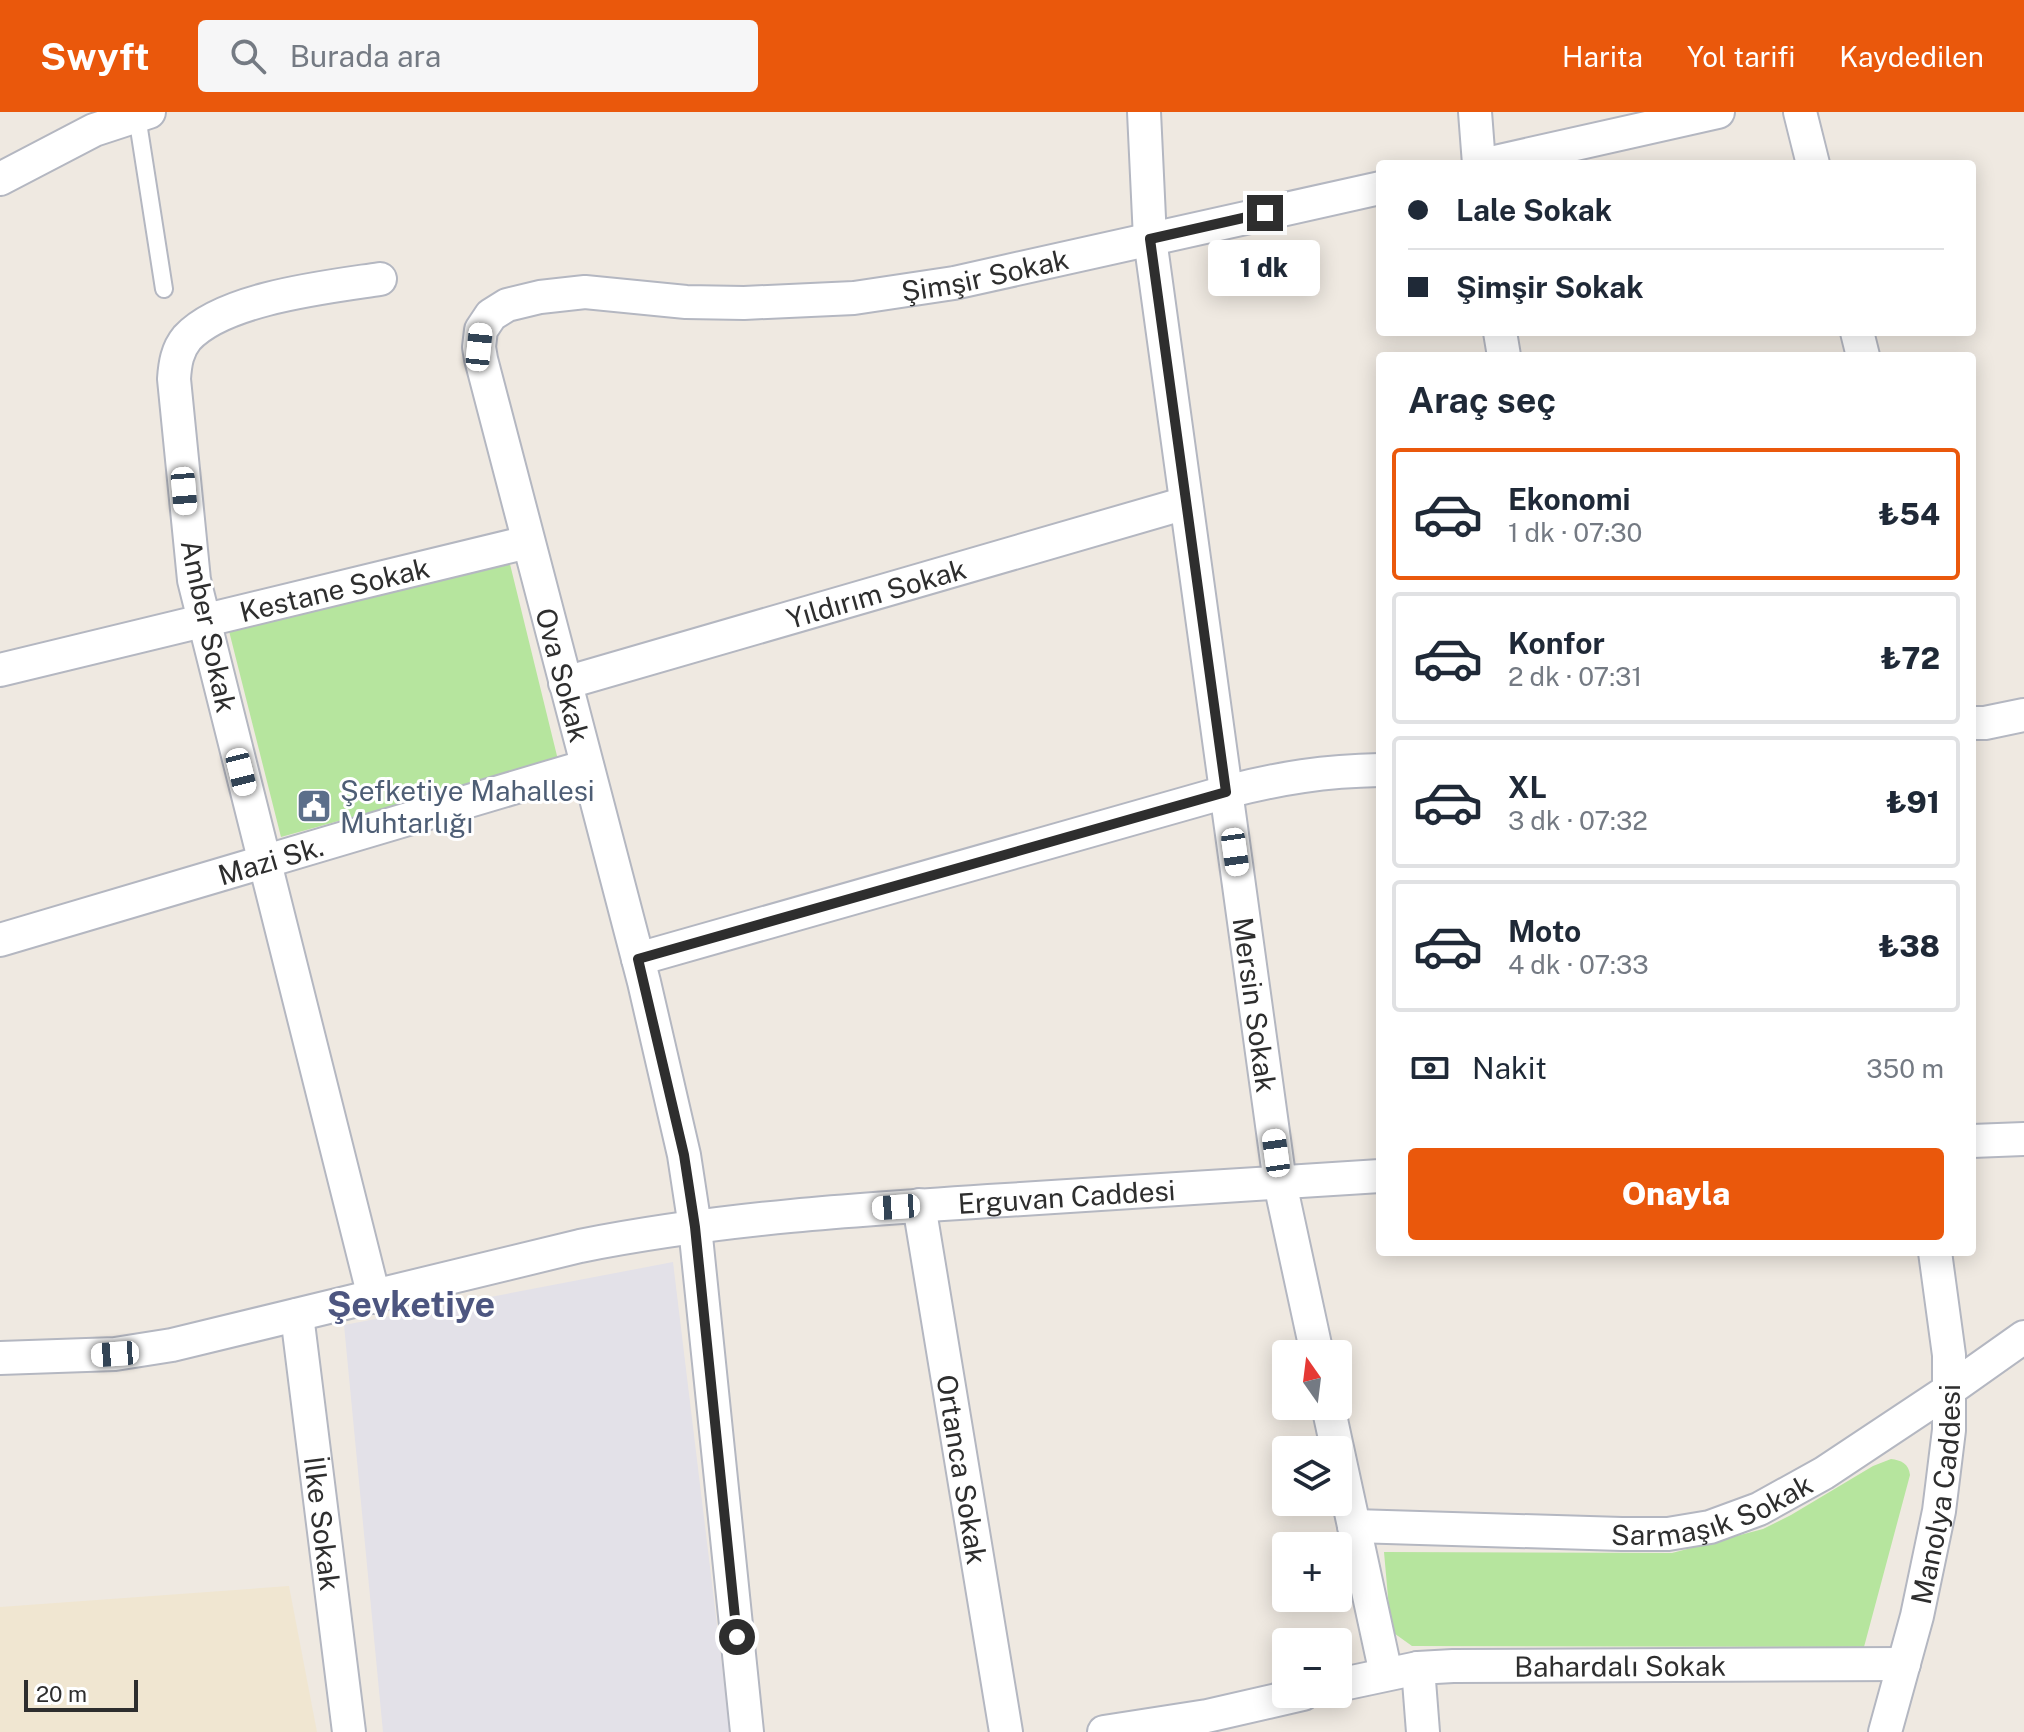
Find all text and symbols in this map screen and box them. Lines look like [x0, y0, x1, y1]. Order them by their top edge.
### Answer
search box [198, 20, 758, 92]
text: Swyft [40, 34, 150, 79]
icon: search [226, 34, 270, 78]
text: Burada ara [290, 38, 441, 74]
text: Harita [1562, 40, 1643, 73]
text: Yol tarifi [1687, 40, 1795, 73]
text: Kaydedilen [1839, 40, 1984, 73]
text: Lale Sokak [1456, 192, 1612, 228]
route end [1247, 195, 1283, 231]
street label: Şimşir Sokak [899, 241, 1072, 307]
callout: 1 dk [1209, 241, 1321, 297]
text: 1 dk [1240, 252, 1288, 283]
text: Şimşir Sokak [1456, 269, 1644, 305]
car [465, 322, 493, 372]
text: Araç seç [1408, 379, 1556, 421]
car [170, 466, 198, 516]
icon: car [1412, 478, 1484, 550]
text: Ekonomi [1508, 481, 1631, 517]
text: ₺54 [1878, 496, 1940, 532]
text: 1 dk · 07:30 [1508, 517, 1642, 548]
street label: Amber Sokak [175, 537, 243, 715]
street label: Kestane Sokak [236, 550, 433, 628]
street label: Yıldırım Sokak [783, 551, 970, 634]
street label: Ova Sokak [529, 604, 597, 746]
icon: car [1412, 622, 1484, 694]
text: Konfor [1508, 625, 1605, 661]
text: ₺72 [1880, 640, 1940, 676]
text: 2 dk · 07:31 [1508, 661, 1642, 692]
car [224, 746, 258, 798]
icon: car [1412, 766, 1484, 838]
text: XL [1508, 769, 1547, 805]
place label: Şefketiye Mahallesi Muhtarlığı [340, 774, 595, 839]
text: ₺91 [1886, 784, 1940, 820]
public building icon: Şefketiye Mahallesi Muhtarlığı [295, 787, 333, 825]
text: 3 dk · 07:32 [1508, 805, 1648, 836]
car [1220, 827, 1250, 877]
street label: Mazi Sk. [214, 829, 327, 891]
icon: car [1412, 910, 1484, 982]
text: Moto [1508, 913, 1581, 949]
street label: Mersin Sokak [1227, 915, 1284, 1094]
text: ₺38 [1878, 928, 1940, 964]
text: 4 dk · 07:33 [1508, 949, 1649, 980]
icon: cash [1408, 1046, 1452, 1090]
text: Nakit [1472, 1050, 1547, 1086]
text: 350 m [1866, 1053, 1944, 1084]
car [1261, 1128, 1291, 1178]
button: Onayla [1408, 1148, 1944, 1240]
street label: Erguvan Caddesi [957, 1173, 1176, 1220]
car [871, 1193, 921, 1221]
district label: Şevketiye [327, 1283, 495, 1325]
car [90, 1340, 140, 1368]
north arrow [1272, 1340, 1352, 1420]
map controls [1272, 1340, 1352, 1708]
street label: Ortanca Sokak [931, 1372, 995, 1567]
street label: Manolya Caddesi [1903, 1384, 1966, 1607]
button: layers [1272, 1436, 1352, 1516]
street label: İlke Sokak [298, 1454, 348, 1592]
street label: Sarmaşık Sokak [1611, 1467, 1818, 1552]
button: + [1272, 1532, 1352, 1612]
route start [719, 1619, 755, 1655]
button: − [1272, 1628, 1352, 1708]
street label: Bahardalı Sokak [1514, 1648, 1726, 1682]
scale bar [24, 1676, 138, 1712]
text: 20 m [36, 1681, 87, 1707]

